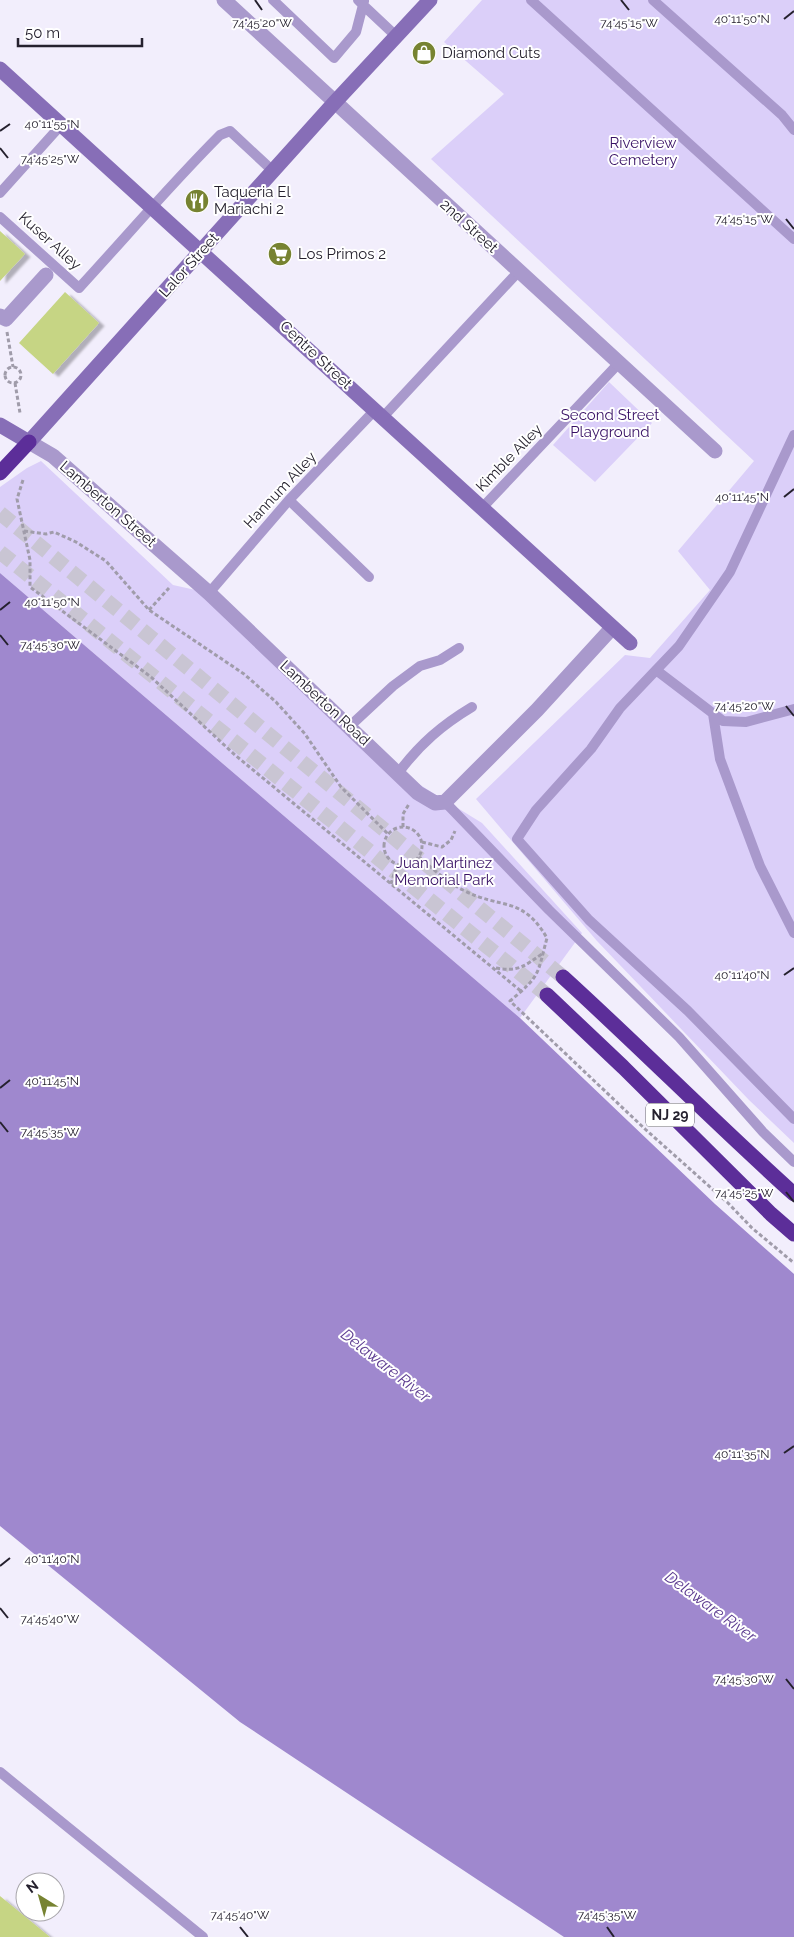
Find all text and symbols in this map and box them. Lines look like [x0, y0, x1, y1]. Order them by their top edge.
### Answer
text: 40°11'50"N [714, 12, 770, 26]
scale bar [18, 15, 141, 47]
text: 74°45'20"W [232, 16, 292, 30]
text: 74°45'15"W [600, 16, 658, 30]
text: 50 m [25, 24, 60, 42]
shop icon: Diamond Cuts [411, 40, 437, 66]
place label: Diamond Cuts [442, 44, 540, 62]
text: 40°11'55"N [25, 117, 79, 131]
park label: Riverview Cemetery [609, 134, 677, 169]
text: 74°45'25"W [21, 152, 80, 166]
place label: Taqueria El Mariachi 2 [214, 183, 291, 218]
restaurant icon: Taqueria El Mariachi 2 [184, 188, 210, 214]
street label: 2nd Street [436, 195, 502, 257]
street label: Kuser Alley [15, 208, 85, 274]
text: 74°45'15"W [715, 212, 773, 226]
street label: Lalor Street [155, 229, 223, 301]
supermarket icon: Los Primos 2 [267, 241, 293, 267]
place label: Los Primos 2 [298, 245, 386, 263]
street label: Centre Street [276, 317, 356, 393]
park label: Second Street Playground [561, 406, 659, 441]
street label: Kimble Alley [472, 420, 546, 496]
street label: Hannum Alley [240, 448, 320, 532]
street label: Lamberton Street [56, 457, 160, 551]
text: 40°11'45"N [715, 490, 769, 504]
text: 40°11'50"N [24, 595, 80, 609]
text: 74°45'30"W [20, 638, 80, 652]
street label: Lamberton Road [276, 657, 374, 749]
text: 74°45'20"W [714, 699, 774, 713]
park label: Juan Martinez Memorial Park [394, 854, 494, 889]
text: 40°11'40"N [715, 968, 769, 982]
text: 40°11'45"N [25, 1074, 79, 1088]
road number: NJ 29 [646, 1104, 694, 1126]
text: 74°45'35"W [21, 1125, 80, 1139]
text: 74°45'25"W [715, 1186, 774, 1200]
water label: Delaware River [337, 1325, 434, 1406]
text: 40°11'35"N [715, 1447, 769, 1461]
text: 40°11'40"N [25, 1552, 79, 1566]
water label: Delaware River [662, 1567, 760, 1646]
text: 74°45'40"W [21, 1612, 80, 1626]
text: 74°45'30"W [714, 1672, 774, 1686]
north arrow [15, 1872, 65, 1922]
text: N [23, 1877, 41, 1896]
text: 74°45'40"W [211, 1908, 270, 1922]
text: 74°45'35"W [578, 1908, 637, 1922]

